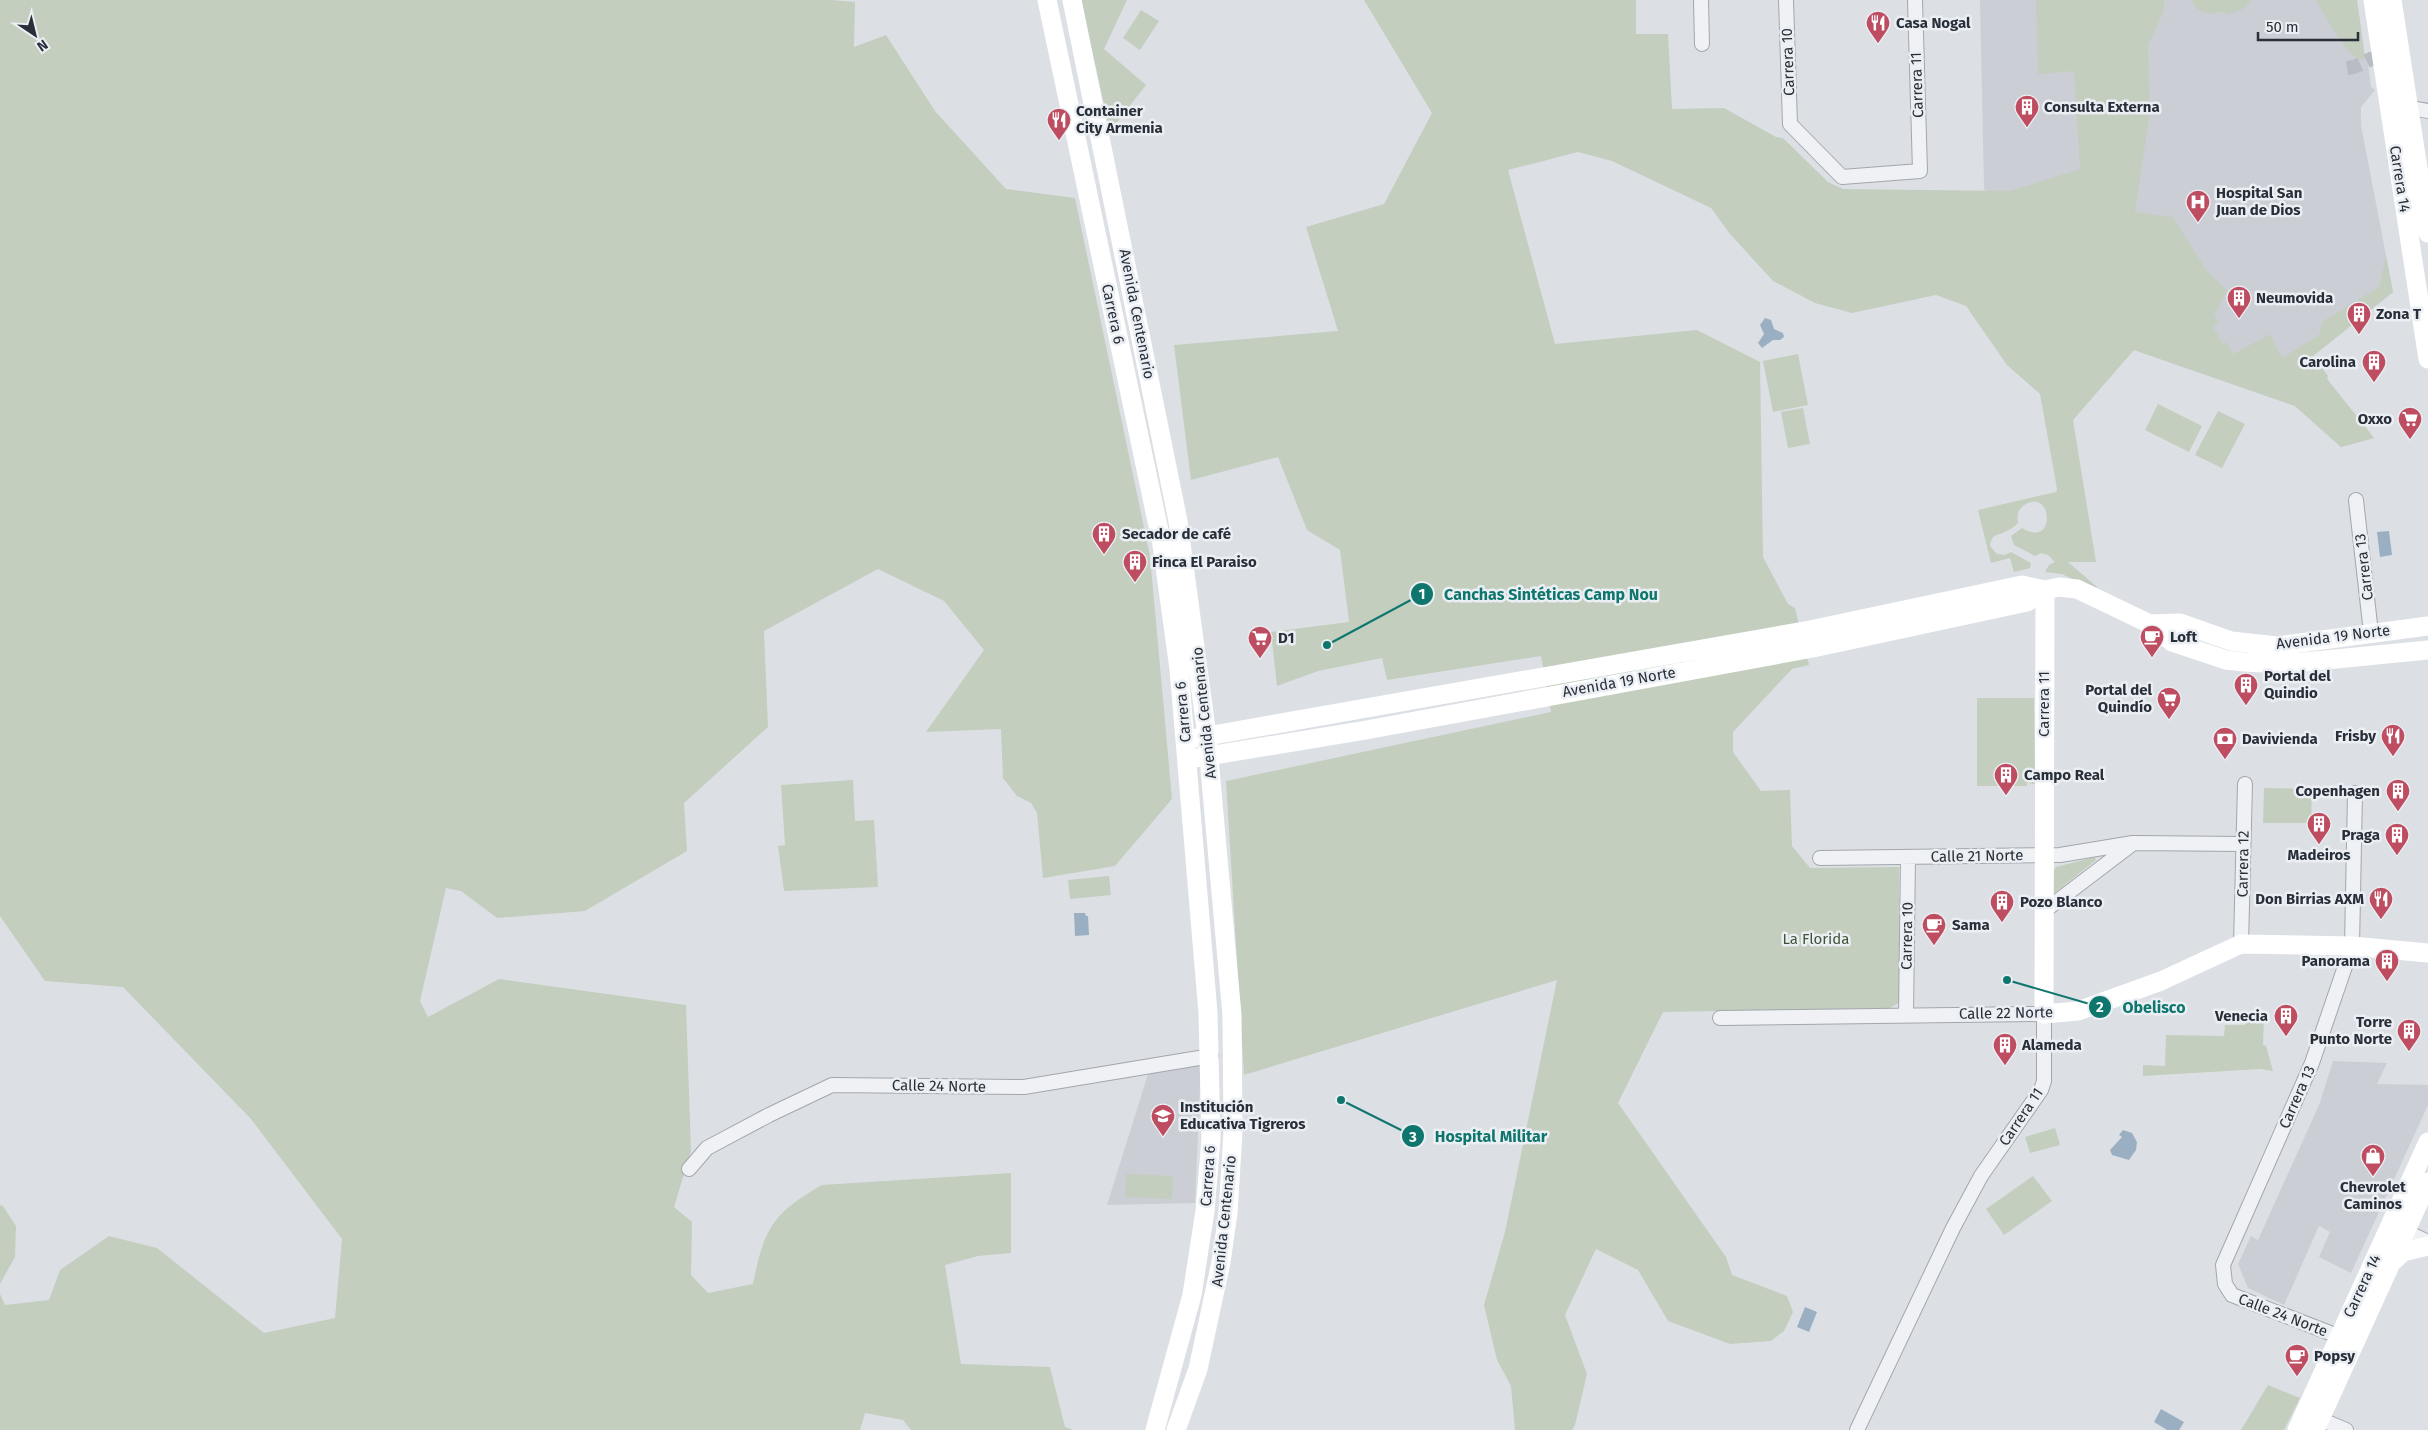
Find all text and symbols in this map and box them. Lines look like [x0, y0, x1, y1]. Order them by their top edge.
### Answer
north arrow [10, 10, 60, 60]
restaurant icon: Casa Nogal [1865, 10, 1891, 44]
scale bar [2258, 10, 2358, 42]
place label: Casa Nogal [1896, 14, 1971, 32]
text: 50 m [2266, 18, 2299, 36]
street label: Carrera 10 [1778, 28, 1798, 96]
text: N [33, 36, 51, 55]
street label: Carrera 11 [1907, 52, 1927, 118]
building icon: Consulta Externa [2014, 94, 2040, 128]
place label: Consulta Externa [2044, 98, 2160, 116]
place label: Container City Armenia [1076, 102, 1163, 137]
restaurant icon: Container City Armenia [1046, 107, 1072, 141]
street label: Carrera 14 [2386, 144, 2414, 214]
place label: Hospital San Juan de Dios [2215, 184, 2302, 219]
hospital icon: Hospital San Juan de Dios [2185, 189, 2211, 223]
street label: Avenida Centenario [1116, 247, 1158, 381]
street label: Carrera 6 [1098, 282, 1128, 346]
building icon: Neumovida [2226, 285, 2252, 319]
place label: Neumovida [2256, 289, 2333, 307]
building icon: Zona T [2346, 301, 2372, 335]
place label: Zona T [2376, 305, 2422, 323]
building icon: Carolina [2361, 349, 2387, 383]
place label: Carolina [2299, 353, 2356, 371]
supermarket icon: Oxxo [2397, 406, 2423, 440]
place label: Oxxo [2358, 410, 2392, 428]
building icon: Secador de café [1091, 521, 1117, 555]
place label: Secador de café [1122, 525, 1231, 543]
street label: Carrera 13 [2351, 533, 2377, 601]
building icon: Finca El Paraiso [1122, 549, 1148, 583]
place label: Finca El Paraiso [1152, 553, 1257, 571]
callout: Canchas Sintéticas Camp Nou [1409, 579, 1668, 610]
text: 1 [1419, 585, 1425, 603]
text: Canchas Sintéticas Camp Nou [1444, 585, 1658, 604]
street label: Avenida 19 Norte [2275, 621, 2391, 653]
cafe icon: Loft [2139, 624, 2165, 658]
supermarket icon: D1 [1247, 625, 1273, 659]
place label: Loft [2170, 628, 2197, 646]
place label: D1 [1278, 629, 1295, 647]
street label: Avenida Centenario [1188, 646, 1220, 780]
street label: Avenida 19 Norte [1561, 663, 1677, 701]
place label: Portal del Quindio [2264, 667, 2331, 702]
street label: Carrera 11 [2035, 671, 2053, 737]
building icon: Portal del Quindio [2233, 672, 2259, 706]
street label: Carrera 6 [1171, 681, 1195, 743]
place label: Portal del Quindío [2085, 681, 2153, 716]
supermarket icon: Portal del Quindío [2156, 686, 2182, 720]
restaurant icon: Frisby [2380, 723, 2406, 757]
bank icon: Davivienda [2212, 726, 2238, 760]
place label: Frisby [2335, 727, 2376, 745]
place label: Davivienda [2242, 730, 2318, 748]
building icon: Campo Real [1993, 762, 2019, 796]
place label: Campo Real [2024, 766, 2105, 784]
building icon: Copenhagen [2385, 778, 2411, 812]
place label: Copenhagen [2295, 782, 2380, 800]
building icon: Madeiros [2306, 811, 2332, 845]
building icon: Praga [2384, 822, 2410, 856]
place label: Praga [2342, 826, 2380, 844]
street label: Carrera 12 [2233, 830, 2253, 898]
street label: Calle 21 Norte [1930, 846, 2024, 866]
place label: Madeiros [2287, 846, 2351, 864]
restaurant icon: Don Birrias AXM [2368, 886, 2394, 920]
building icon: Pozo Blanco [1989, 889, 2015, 923]
place label: Don Birrias AXM [2255, 890, 2364, 908]
place label: Pozo Blanco [2020, 893, 2103, 911]
street label: Carrera 10 [1897, 902, 1917, 970]
cafe icon: Sama [1921, 912, 1947, 946]
place label: Sama [1952, 916, 1990, 934]
park label: La Florida [1783, 930, 1849, 948]
building icon: Panorama [2374, 948, 2400, 982]
place label: Panorama [2302, 952, 2370, 970]
callout: Obelisco [2088, 991, 2196, 1022]
text: 2 [2096, 998, 2104, 1016]
text: Obelisco [2122, 998, 2186, 1017]
street label: Calle 22 Norte [1959, 1003, 2053, 1023]
building icon: Venecia [2273, 1003, 2299, 1037]
place label: Venecia [2214, 1007, 2268, 1025]
place label: Torre Punto Norte [2310, 1013, 2392, 1048]
building icon: Torre Punto Norte [2396, 1018, 2422, 1052]
building icon: Alameda [1992, 1032, 2018, 1066]
place label: Alameda [2021, 1036, 2082, 1054]
street label: Carrera 13 [2275, 1063, 2319, 1131]
street label: Calle 24 Norte [892, 1076, 986, 1096]
street label: Carrera 11 [1995, 1085, 2047, 1149]
place label: Institución Educativa Tigreros [1180, 1098, 1306, 1133]
school or university icon: Institución Educativa Tigreros [1150, 1103, 1176, 1137]
callout: Hospital Militar [1400, 1121, 1557, 1152]
text: Hospital Militar [1435, 1127, 1548, 1146]
text: 3 [1408, 1128, 1417, 1146]
shop icon: Chevrolet Caminos [2360, 1143, 2386, 1177]
street label: Carrera 6 [1197, 1145, 1219, 1207]
street label: Avenida Centenario [1208, 1154, 1240, 1288]
place label: Chevrolet Caminos [2340, 1178, 2406, 1213]
street label: Carrera 14 [2340, 1252, 2384, 1320]
street label: Calle 24 Norte [2236, 1290, 2330, 1340]
cafe icon: Popsy [2284, 1343, 2310, 1377]
place label: Popsy [2314, 1347, 2355, 1365]

